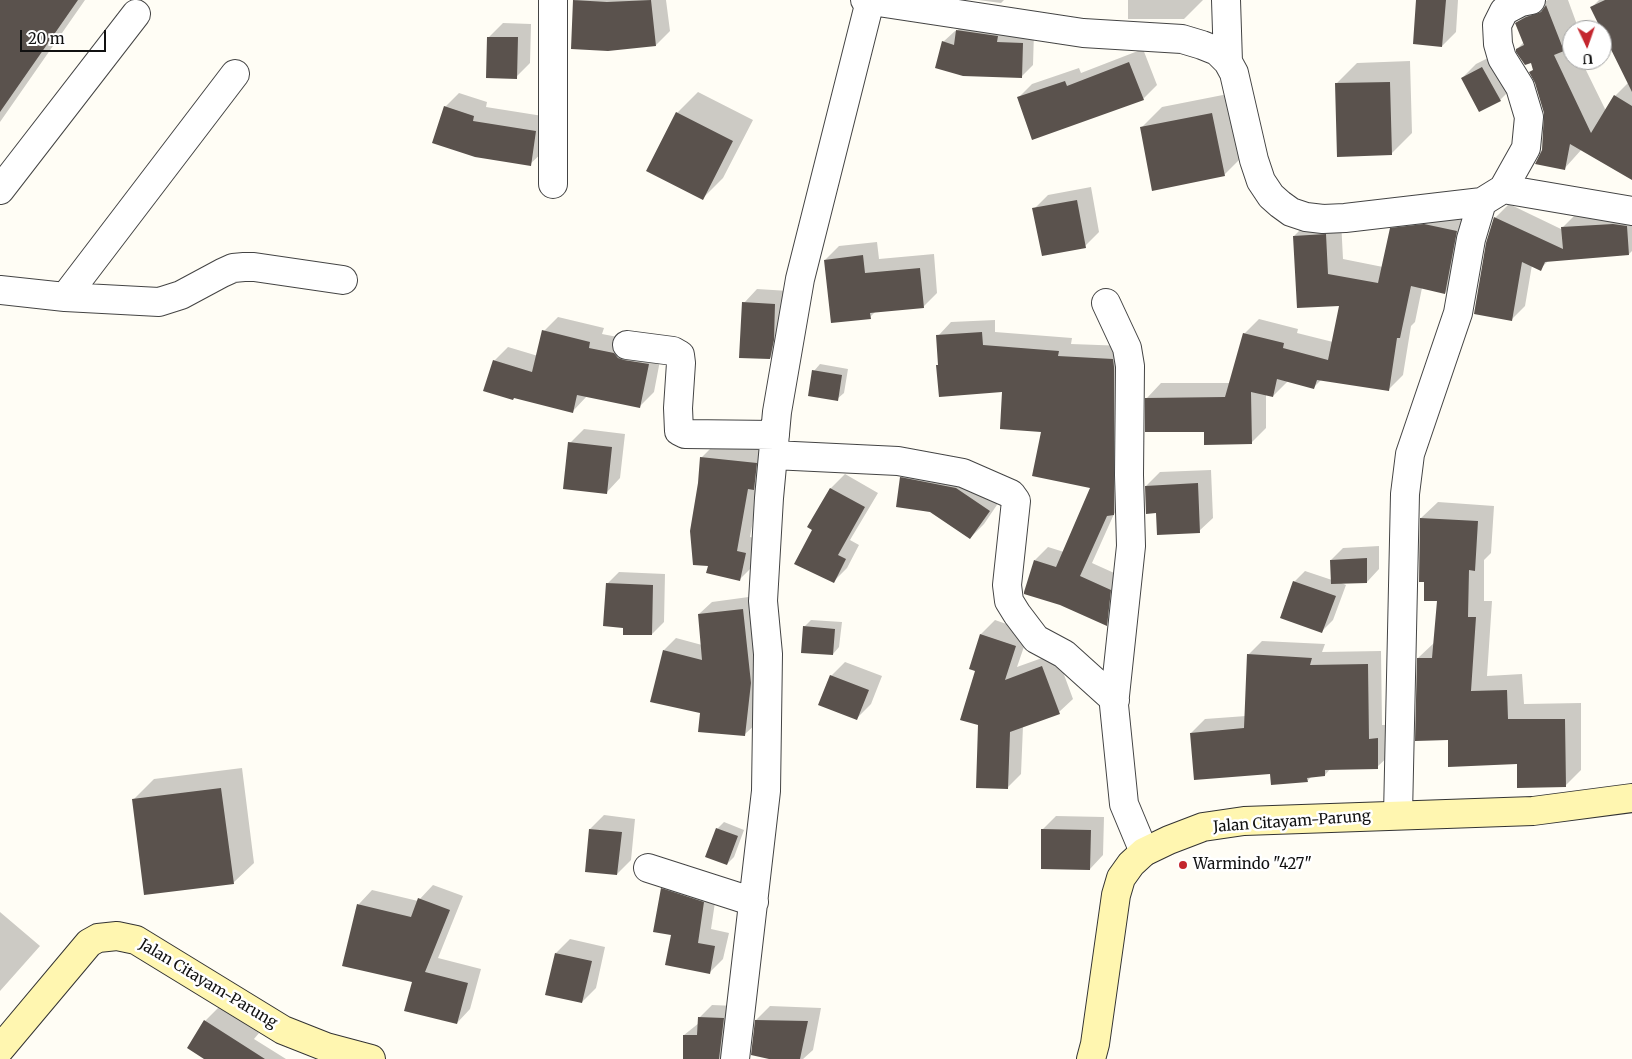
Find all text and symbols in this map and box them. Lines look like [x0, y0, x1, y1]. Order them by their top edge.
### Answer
scale bar [22, 20, 109, 52]
north arrow [1562, 20, 1612, 70]
text: 20 m [28, 29, 65, 48]
text: U [1582, 50, 1593, 68]
street label: Jalan Citayam-Parung [1213, 808, 1371, 836]
place label: Warmindo "427" [1193, 856, 1312, 874]
marker: Warmindo "427" [1177, 859, 1189, 871]
street label: Jalan Citayam-Parung [136, 936, 280, 1032]

